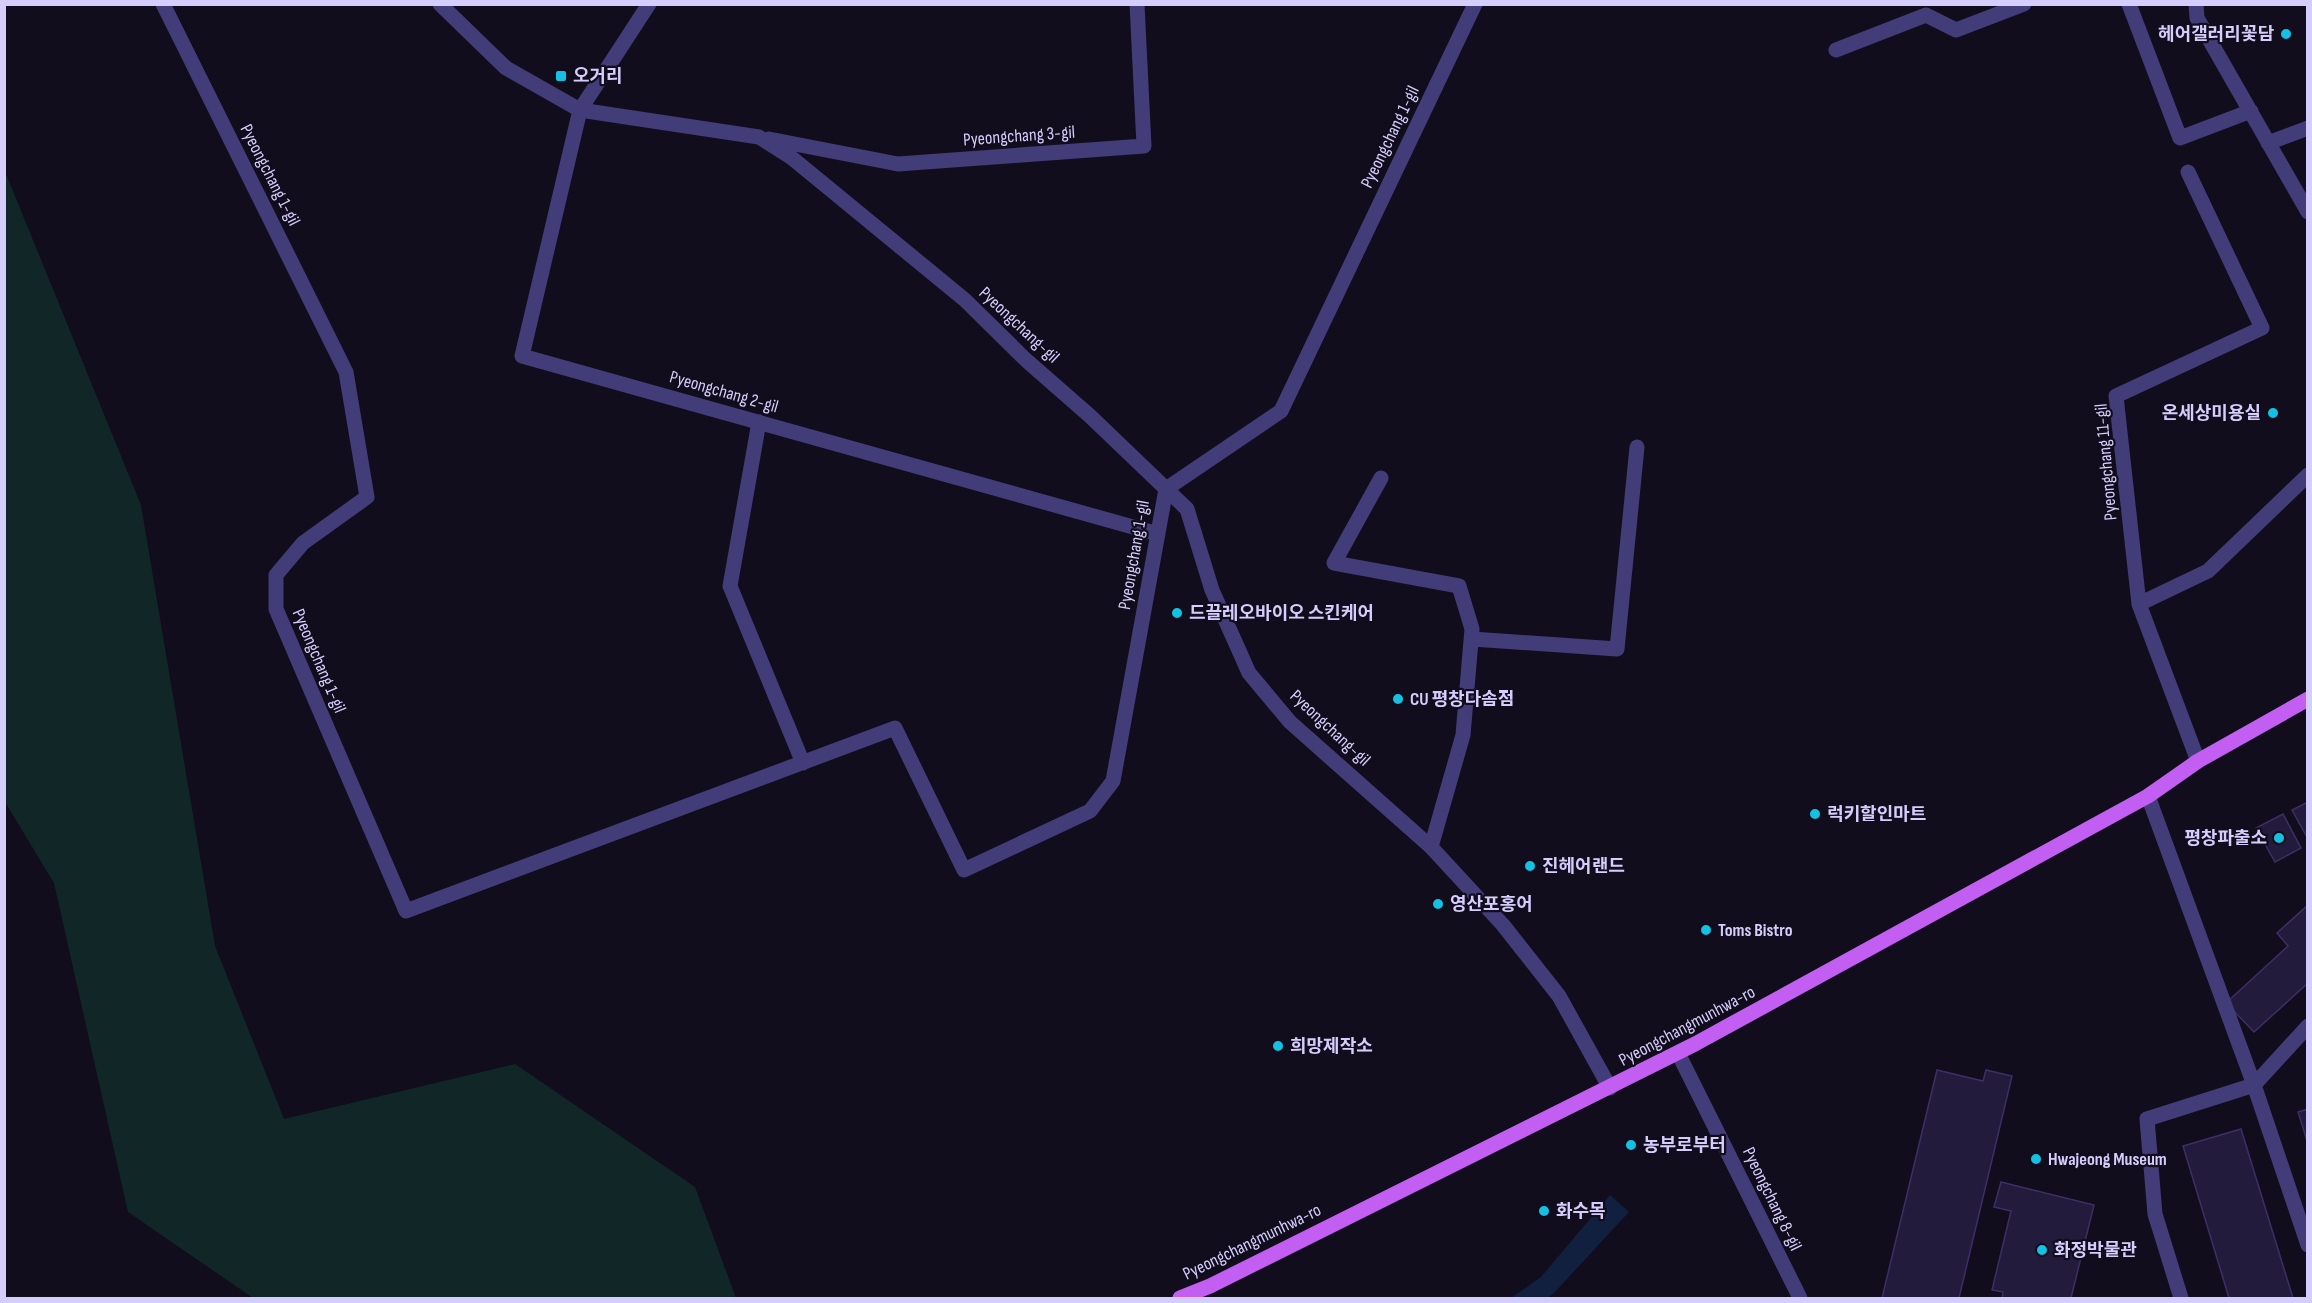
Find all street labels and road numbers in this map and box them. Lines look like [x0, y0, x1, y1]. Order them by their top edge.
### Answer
street label: Pyeongchang 1-gil [1356, 83, 1424, 191]
street label: Pyeongchang 1-gil [235, 121, 305, 229]
street label: Pyeongchang 3-gil [962, 122, 1076, 150]
street label: Pyeongchang-gil [974, 282, 1064, 368]
street label: Pyeongchang 2-gil [667, 366, 781, 418]
street label: Pyeongchang 11-gil [2090, 403, 2122, 521]
street label: Pyeongchang 1-gil [1114, 499, 1154, 611]
street label: Pyeongchang 1-gil [288, 606, 350, 716]
street label: Pyeongchang-gil [1285, 685, 1375, 771]
street label: Pyeongchangmunhwa-ro [1615, 981, 1759, 1071]
street label: Pyeongchang 8-gil [1738, 1144, 1806, 1254]
street label: Pyeongchangmunhwa-ro [1179, 1199, 1325, 1285]

